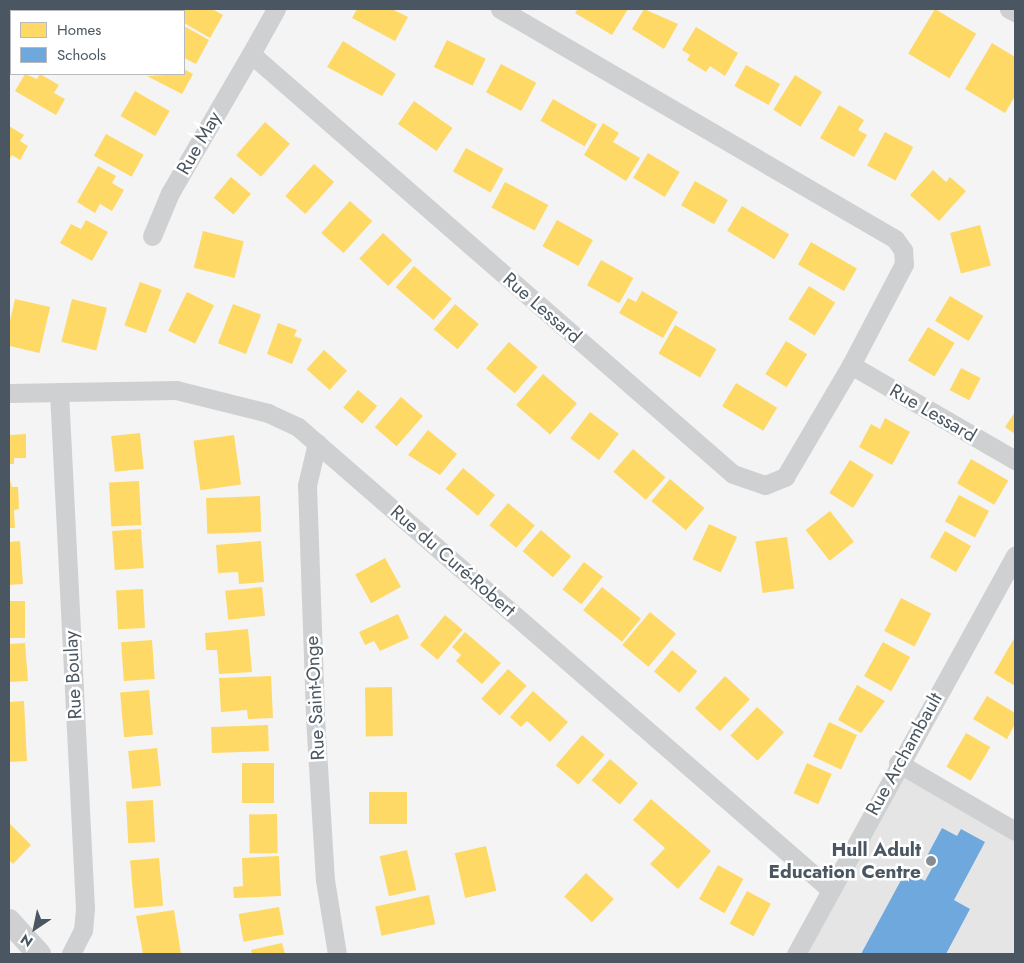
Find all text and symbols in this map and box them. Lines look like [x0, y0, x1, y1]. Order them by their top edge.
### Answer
legend [10, 10, 185, 75]
text: Homes [57, 19, 101, 41]
text: Schools [57, 44, 106, 66]
street label: Rue May [172, 107, 226, 179]
street label: Rue Lessard [498, 268, 586, 348]
street label: Rue Lessard [886, 379, 980, 447]
street label: Rue du Curé-Robert [386, 500, 520, 622]
street label: Rue Boulay [59, 630, 87, 720]
street label: Rue Saint-Onge [300, 635, 330, 761]
street label: Rue Archambault [861, 689, 947, 819]
place label: Hull Adult Education Centre [769, 839, 921, 883]
marker: Hull Adult Education Centre [925, 855, 937, 867]
north arrow [10, 903, 60, 953]
text: N [16, 929, 37, 952]

